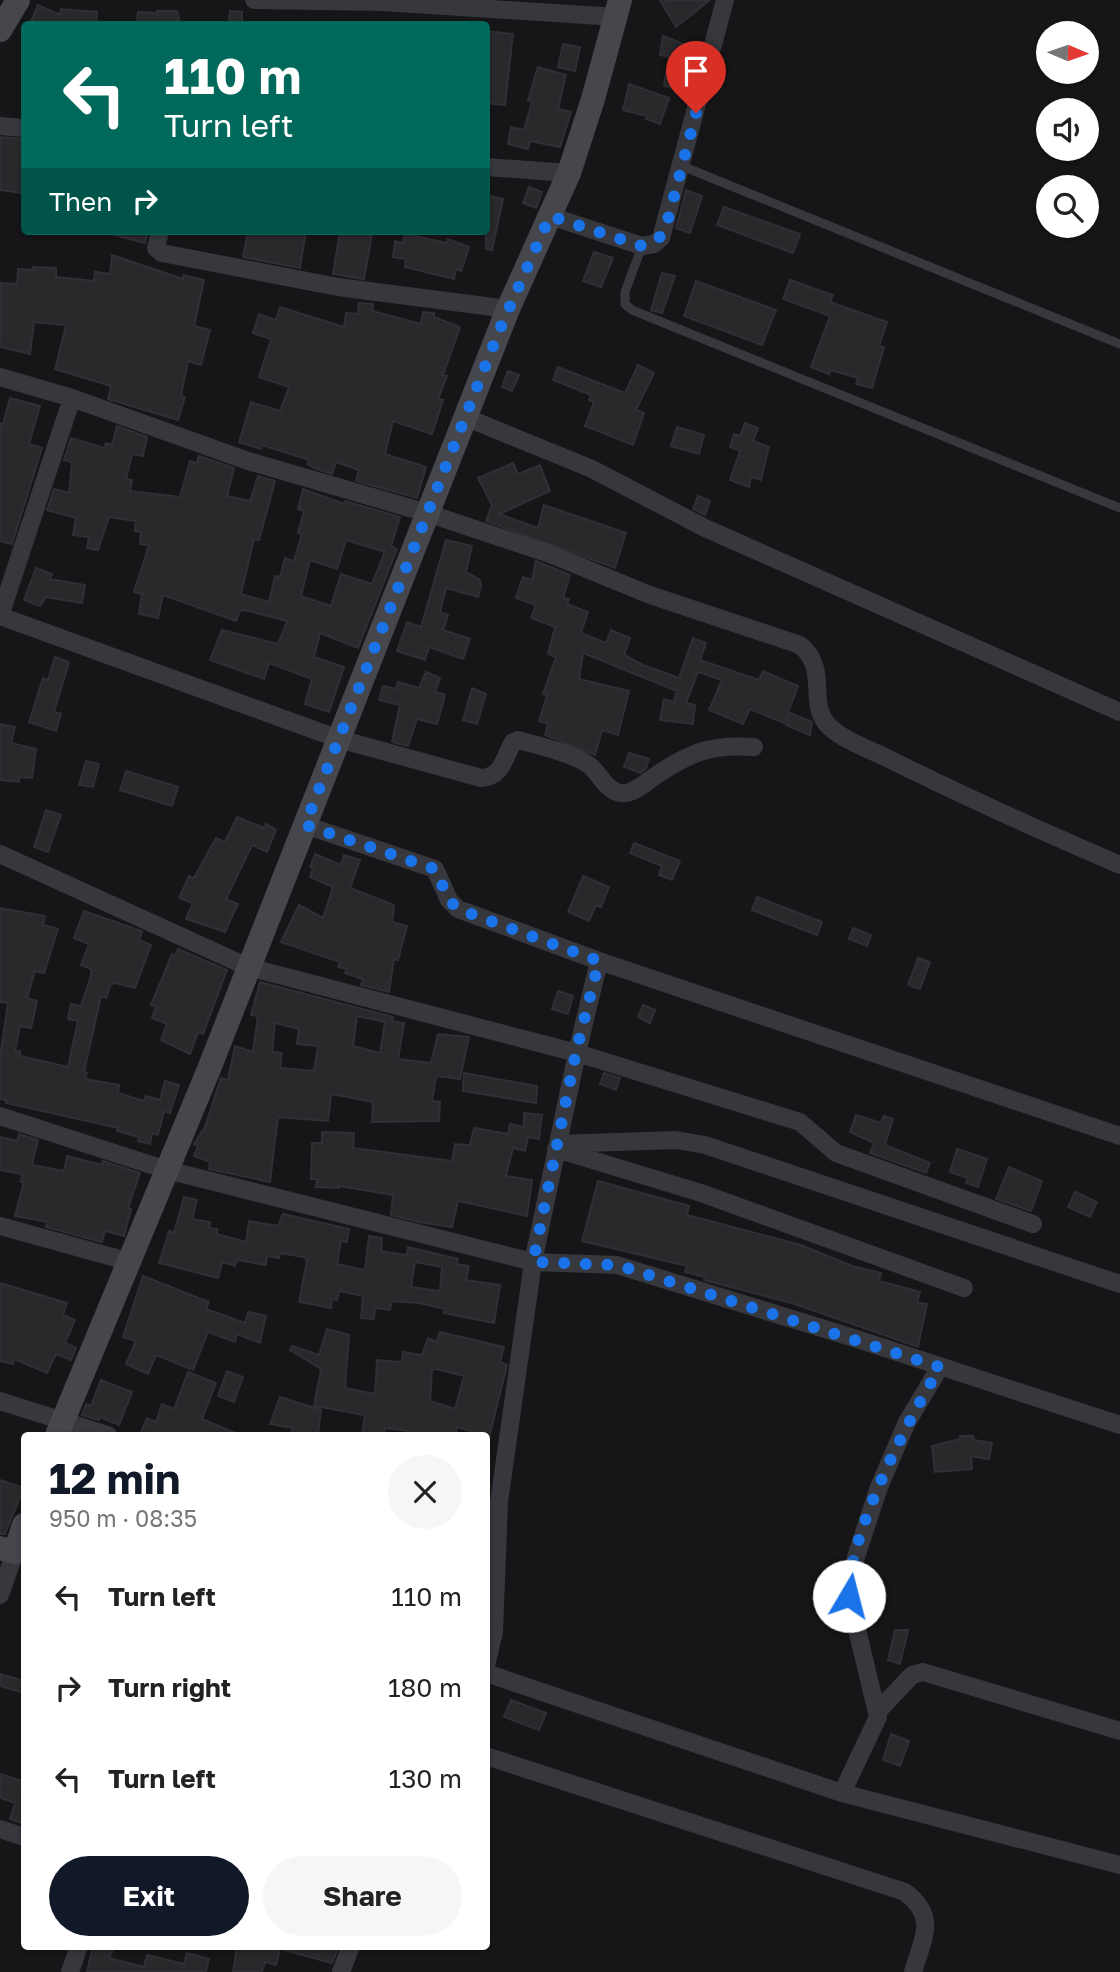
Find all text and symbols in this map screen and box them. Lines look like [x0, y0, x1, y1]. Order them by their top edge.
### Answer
north arrow [1036, 21, 1099, 84]
map controls [1036, 21, 1099, 238]
pin [666, 41, 726, 113]
text: 110 m [164, 46, 301, 105]
icon: left [49, 49, 140, 140]
icon: arrive [677, 52, 715, 90]
button: sound [1036, 98, 1099, 161]
text: Turn left [164, 106, 293, 144]
button: search [1036, 175, 1099, 238]
icon: right [126, 182, 164, 220]
text: Then [49, 186, 112, 217]
text: 12 min [49, 1453, 180, 1503]
button: close [388, 1455, 462, 1529]
text: 950 m · 08:35 [49, 1504, 197, 1532]
position arrow [812, 1559, 886, 1633]
icon: left [49, 1578, 87, 1616]
text: Turn left [108, 1581, 216, 1612]
text: 110 m [391, 1581, 462, 1612]
icon: right [49, 1669, 87, 1707]
text: Turn right [108, 1672, 231, 1703]
text: 180 m [388, 1672, 462, 1703]
icon: left [49, 1760, 87, 1798]
text: Turn left [108, 1763, 216, 1794]
text: 130 m [389, 1763, 462, 1794]
button: Exit [49, 1856, 249, 1936]
button: Share [263, 1856, 462, 1936]

